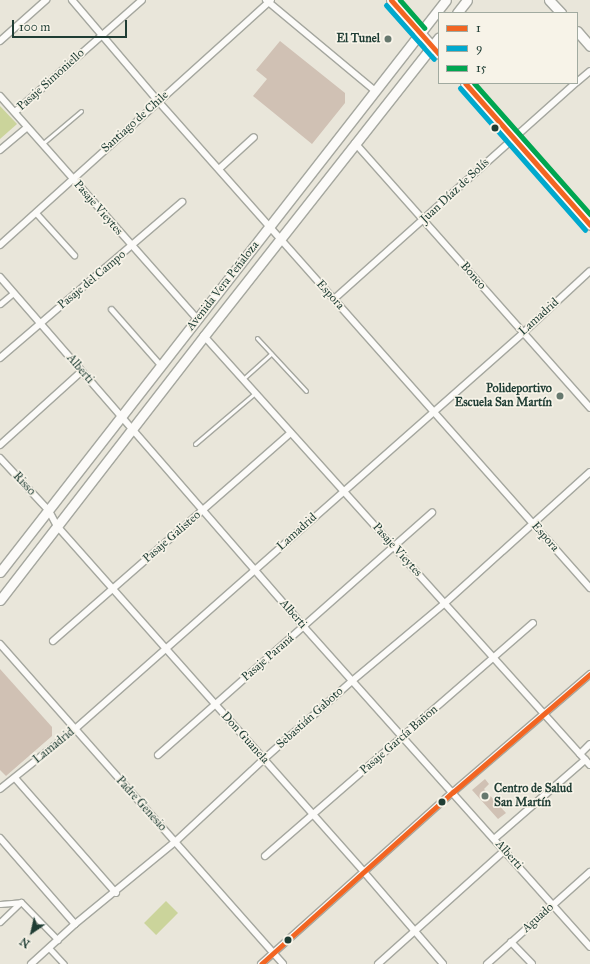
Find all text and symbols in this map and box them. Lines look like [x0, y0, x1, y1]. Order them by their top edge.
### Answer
scale bar [14, 12, 129, 38]
legend [438, 12, 578, 84]
text: 100 m [19, 20, 50, 34]
text: 1 [476, 21, 481, 35]
place label: El Tunel [336, 32, 380, 46]
marker: El Tunel [383, 34, 393, 44]
text: 9 [476, 41, 482, 55]
street label: Pasaje Simoniello [14, 46, 88, 114]
text: 15 [476, 61, 486, 75]
street label: Santiago de Chile [98, 88, 172, 156]
unlabelled marker [490, 123, 500, 133]
street label: Juan Díaz de Solís [418, 156, 492, 226]
street label: Pasaje Vieytes [70, 178, 126, 238]
street label: Avenida Vera Peñaloza [184, 238, 262, 334]
street label: Pasaje del Campo [55, 247, 129, 313]
street label: Boneo [457, 259, 489, 293]
street label: Espora [313, 277, 347, 313]
street label: Lamadrid [516, 295, 562, 339]
street label: Alberti [63, 351, 97, 387]
place label: Polideportivo Escuela San Martín [455, 382, 552, 410]
marker: Polideportivo Escuela San Martín [555, 391, 565, 401]
street label: Risso [10, 469, 38, 499]
street label: Pasaje Galisteo [140, 508, 204, 566]
street label: Lamadrid [274, 510, 320, 554]
street label: Espora [528, 519, 562, 555]
street label: Pasaje Vieytes [369, 520, 425, 580]
street label: Alberti [276, 596, 310, 632]
street label: Pasaje Paraná [239, 631, 297, 685]
street label: Sebastián Gaboto [274, 684, 346, 752]
street label: Pasaje García Bañon [357, 702, 441, 778]
street label: Don Guanela [218, 709, 272, 767]
street label: Lamadrid [30, 725, 78, 767]
street label: Padre Genesio [113, 774, 169, 834]
place label: Centro de Salud San Martín [494, 782, 572, 810]
marker: Centro de Salud San Martín [479, 790, 491, 802]
unlabelled marker [437, 797, 447, 807]
street label: Alberti [492, 837, 526, 873]
street label: Aguado [519, 900, 557, 936]
north arrow [12, 912, 52, 952]
text: N [18, 934, 33, 950]
unlabelled marker [283, 935, 293, 945]

